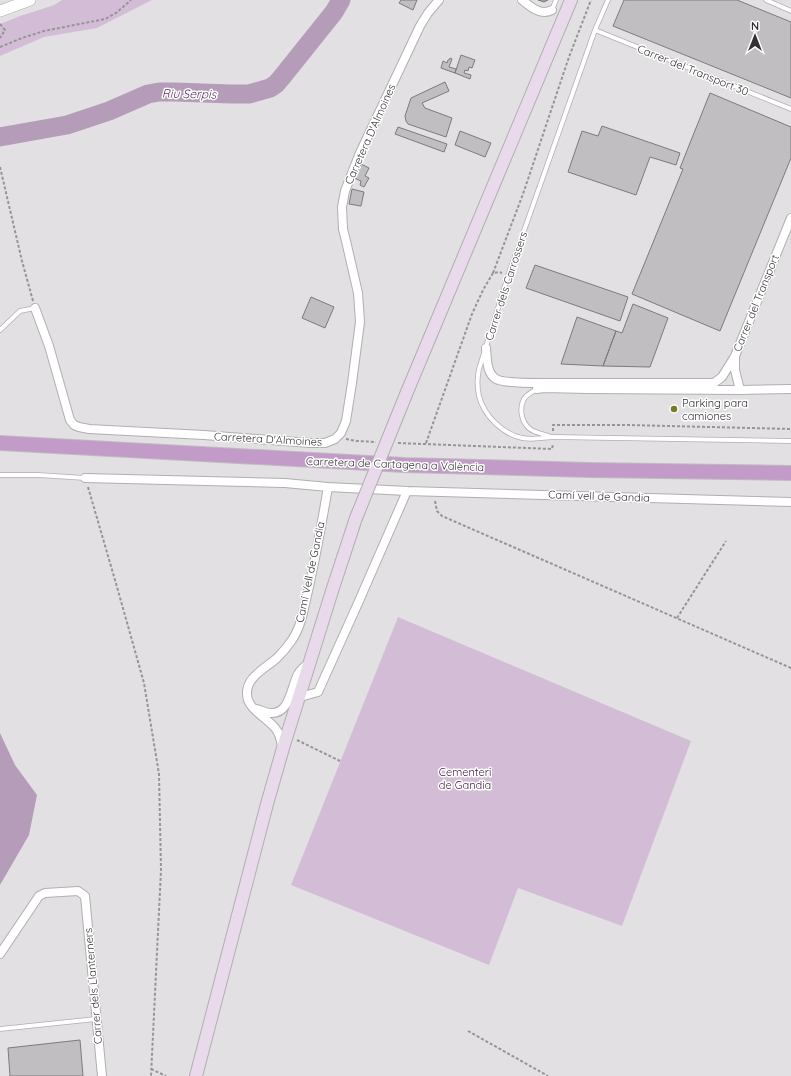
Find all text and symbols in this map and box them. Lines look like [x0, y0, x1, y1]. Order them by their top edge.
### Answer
north arrow [735, 16, 775, 56]
text: N [751, 19, 759, 33]
street label: Carrer del Transport 30 [635, 41, 751, 99]
street label: Carretera D'Almoines [342, 82, 398, 186]
water label: Riu Serpis [162, 86, 218, 101]
street label: Carrer dels Carrossers [482, 230, 530, 342]
street label: Carrer del Transport [730, 252, 782, 354]
place label: Parking para camiones [682, 396, 748, 423]
marker: Parking para camiones [669, 404, 679, 414]
street label: Carretera D'Almoines [214, 429, 322, 449]
street label: Carretera de Cartagena a València [306, 454, 484, 474]
street label: Camí vell de Gandia [548, 487, 650, 505]
street label: Camí Vell de Gandia [292, 520, 328, 624]
park label: Cementeri de Gandia [439, 765, 491, 792]
street label: Carrer dels Llanterners [81, 927, 105, 1045]

